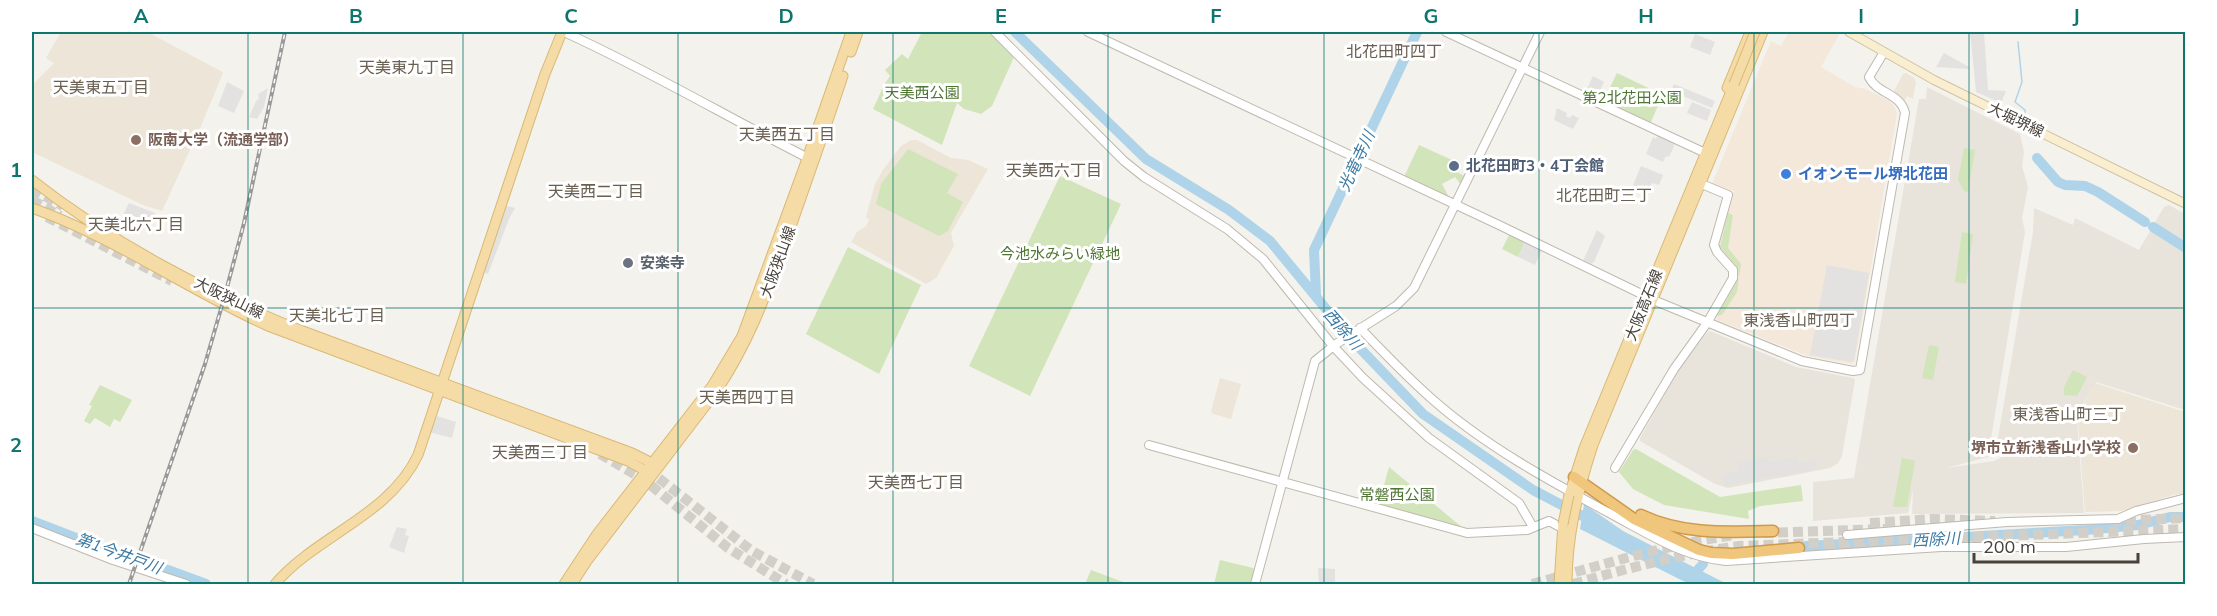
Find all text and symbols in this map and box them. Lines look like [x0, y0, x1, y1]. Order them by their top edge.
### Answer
text: A [134, 3, 149, 28]
text: B [349, 3, 363, 28]
text: C [564, 3, 578, 28]
text: D [778, 3, 794, 28]
text: E [995, 3, 1007, 28]
text: F [1210, 3, 1222, 28]
text: G [1424, 3, 1438, 28]
text: H [1638, 3, 1654, 28]
text: I [1858, 3, 1864, 28]
text: J [2072, 3, 2080, 28]
district label: 北花田町四丁 [1346, 41, 1442, 61]
district label: 天美東九丁目 [359, 57, 455, 77]
district label: 天美東五丁目 [53, 77, 149, 97]
park label: 天美西公園 [884, 83, 960, 102]
park label: 第2北花田公園 [1582, 88, 1682, 107]
street label: 大堀堺線 [1985, 98, 2047, 141]
district label: 天美西五丁目 [739, 124, 835, 144]
water label: 光竜寺川 [1333, 126, 1379, 194]
place label: 阪南大学（流通学部） [148, 130, 298, 149]
marker: 阪南大学（流通学部） [129, 133, 143, 147]
place label: 北花田町3・4丁会館 [1466, 156, 1604, 175]
text: 1 [10, 157, 22, 182]
marker: 北花田町3・4丁会館 [1447, 159, 1461, 173]
district label: 天美西六丁目 [1006, 160, 1102, 180]
place label: イオンモール堺北花田 [1798, 164, 1948, 183]
marker: イオンモール堺北花田 [1779, 167, 1793, 181]
district label: 天美西二丁目 [548, 181, 644, 201]
district label: 北花田町三丁 [1556, 185, 1652, 205]
district label: 天美北六丁目 [88, 214, 184, 234]
street label: 大阪狭山線 [756, 223, 799, 300]
park label: 今池水みらい緑地 [1000, 244, 1120, 263]
place label: 安楽寺 [640, 253, 685, 272]
marker: 安楽寺 [621, 256, 635, 270]
street label: 大阪高石線 [1621, 266, 1666, 343]
street label: 大阪狭山線 [191, 273, 267, 323]
water label: 西除川 [1320, 304, 1368, 355]
district label: 天美北七丁目 [289, 305, 385, 325]
district label: 東浅香山町四丁 [1743, 310, 1855, 330]
district label: 天美西四丁目 [699, 387, 795, 407]
district label: 東浅香山町三丁 [2012, 404, 2124, 424]
text: 2 [10, 432, 22, 457]
place label: 堺市立新浅香山小学校 [1971, 438, 2121, 457]
marker: 堺市立新浅香山小学校 [2126, 441, 2140, 455]
district label: 天美西三丁目 [492, 442, 588, 462]
district label: 天美西七丁目 [868, 472, 964, 492]
park label: 常磐西公園 [1359, 485, 1435, 504]
scale bar [1974, 526, 2138, 564]
water label: 第1今井戸川 [73, 528, 166, 578]
water label: 西除川 [1912, 528, 1962, 550]
text: 200 m [1983, 535, 2036, 558]

